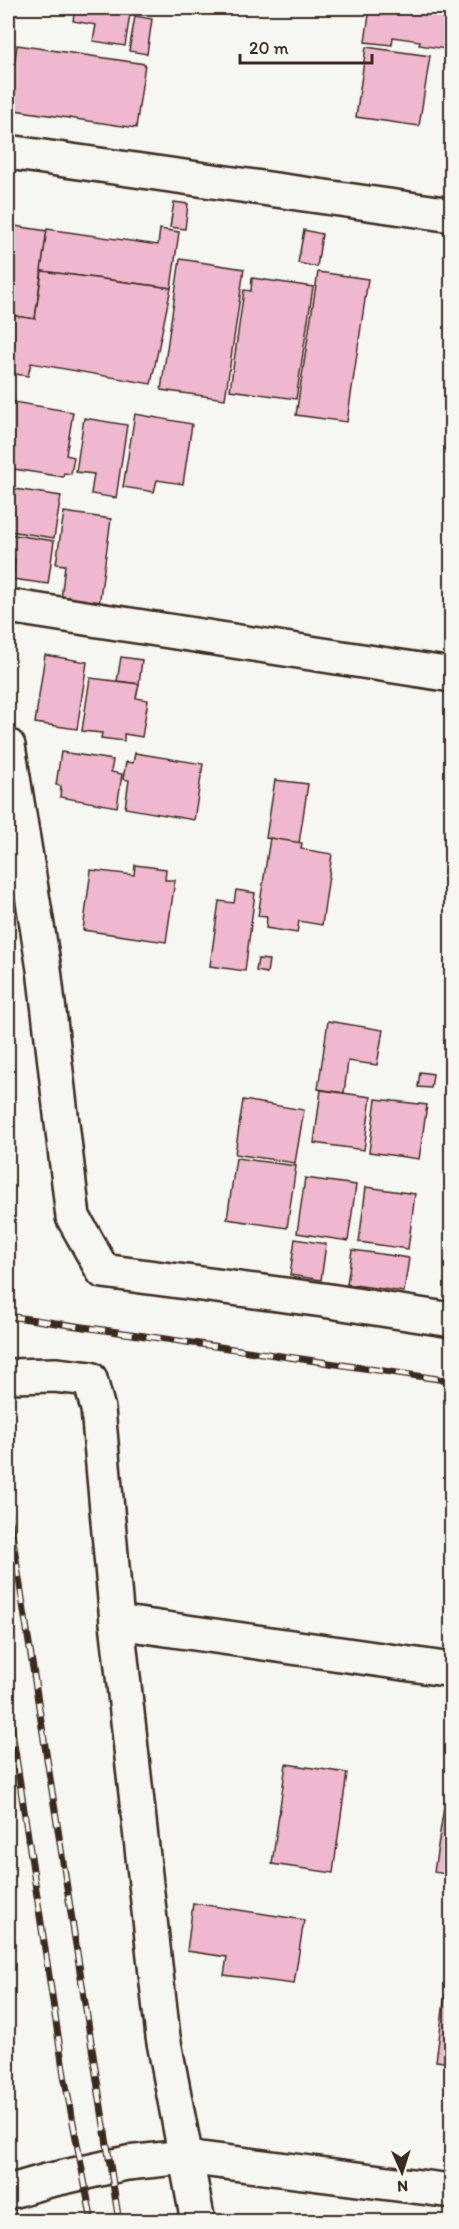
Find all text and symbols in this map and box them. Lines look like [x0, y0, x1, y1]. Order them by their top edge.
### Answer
scale bar [240, 27, 372, 65]
text: 20 m [249, 37, 289, 59]
north arrow [372, 2142, 432, 2202]
text: N [397, 2177, 409, 2196]

